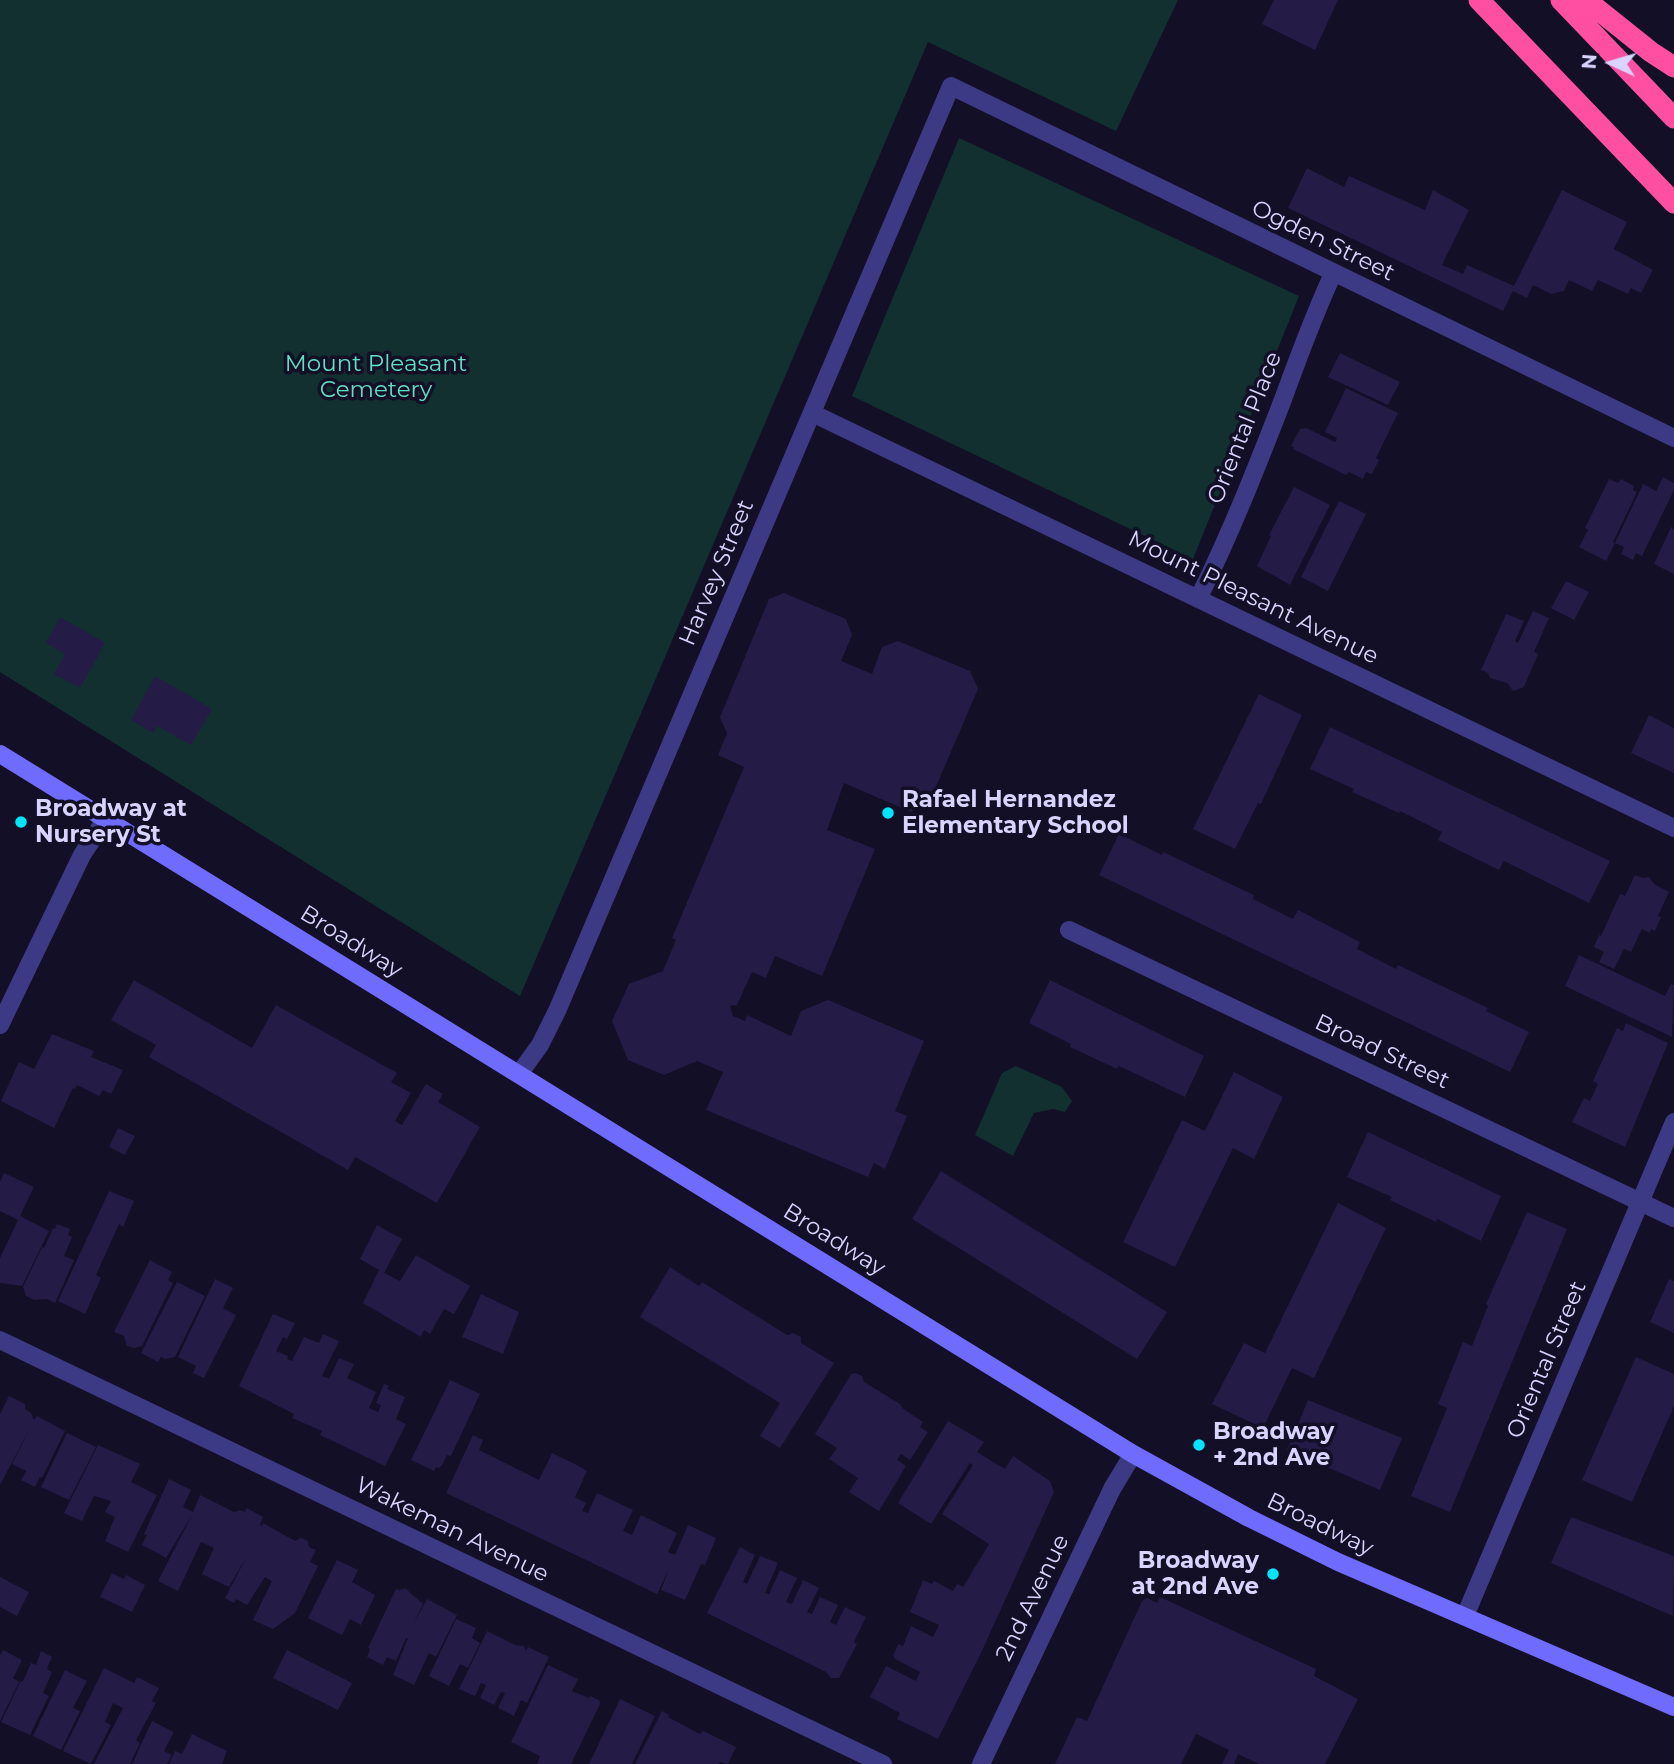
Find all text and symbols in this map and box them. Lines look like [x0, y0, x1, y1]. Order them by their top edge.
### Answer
north arrow [1576, 28, 1646, 98]
text: N [1578, 53, 1602, 70]
street label: Ogden Street [1247, 194, 1399, 288]
street label: Oriental Place [1202, 348, 1288, 508]
park label: Mount Pleasant Cemetery [285, 350, 467, 404]
street label: Harvey Street [674, 496, 760, 650]
street label: Mount Pleasant Avenue [1123, 525, 1383, 671]
place label: Rafael Hernandez Elementary School [902, 786, 1129, 840]
place label: Broadway at Nursery St [35, 795, 187, 849]
marker: Rafael Hernandez Elementary School [880, 805, 896, 821]
marker: Broadway at Nursery St [13, 814, 29, 830]
street label: Broadway [295, 900, 407, 984]
street label: Broad Street [1310, 1009, 1454, 1095]
street label: Broadway [778, 1198, 890, 1282]
street label: Oriental Street [1501, 1277, 1593, 1443]
place label: Broadway + 2nd Ave [1213, 1418, 1334, 1472]
marker: Broadway + 2nd Ave [1191, 1437, 1207, 1453]
street label: Wakeman Avenue [351, 1471, 553, 1589]
street label: Broadway [1262, 1487, 1378, 1563]
street label: 2nd Avenue [991, 1530, 1075, 1666]
place label: Broadway at 2nd Ave [1131, 1547, 1259, 1601]
marker: Broadway at 2nd Ave [1265, 1566, 1281, 1582]

